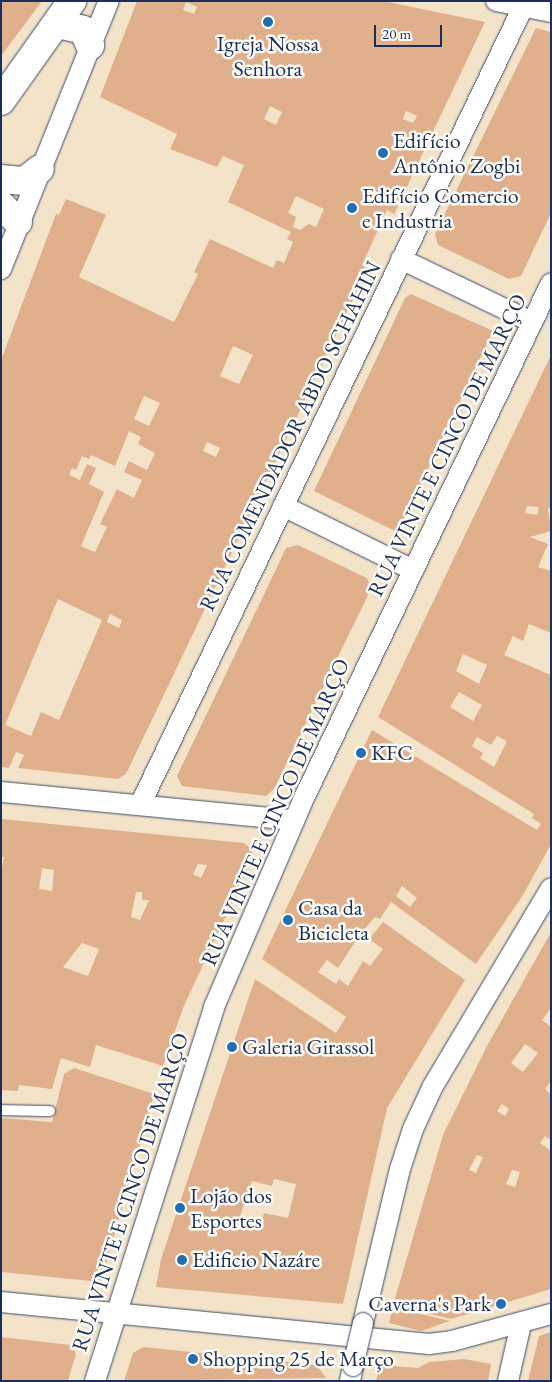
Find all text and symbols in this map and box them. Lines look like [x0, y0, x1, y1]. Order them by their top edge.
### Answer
scale bar [377, 15, 444, 47]
marker: Igreja Nossa Senhora [262, 16, 274, 28]
text: 20 m [382, 24, 411, 43]
place label: Igreja Nossa Senhora [217, 30, 319, 81]
place label: Edifício Antônio Zogbi [393, 127, 520, 178]
marker: Edifício Antônio Zogbi [377, 147, 389, 159]
place label: Edifício Comercio e Industria [362, 182, 519, 234]
marker: Edifício Comercio e Industria [346, 202, 358, 214]
street label: RUA COMENDADOR ABDO SCHAHIN [194, 257, 386, 615]
street label: RUA VINTE E CINCO DE MARÇO [362, 289, 532, 601]
street label: RUA VINTE E CINCO DE MARÇO [195, 654, 355, 970]
place label: KFC [371, 740, 413, 766]
marker: KFC [355, 747, 367, 759]
place label: Casa da Bicicleta [298, 894, 369, 946]
marker: Casa da Bicicleta [282, 914, 294, 926]
street label: RUA VINTE E CINCO DE MARÇO [66, 1029, 194, 1355]
place label: Galeria Girassol [242, 1034, 374, 1060]
marker: Galeria Girassol [226, 1041, 238, 1053]
place label: Lojão dos Esportes [190, 1182, 272, 1234]
marker: Lojão dos Esportes [174, 1202, 186, 1214]
place label: Edificio Nazáre [192, 1247, 320, 1273]
marker: Edificio Nazáre [176, 1254, 188, 1266]
place label: Caverna's Park [368, 1291, 491, 1317]
marker: Caverna's Park [495, 1298, 507, 1310]
place label: Shopping 25 de Março [203, 1346, 394, 1372]
marker: Shopping 25 de Março [187, 1353, 199, 1365]

